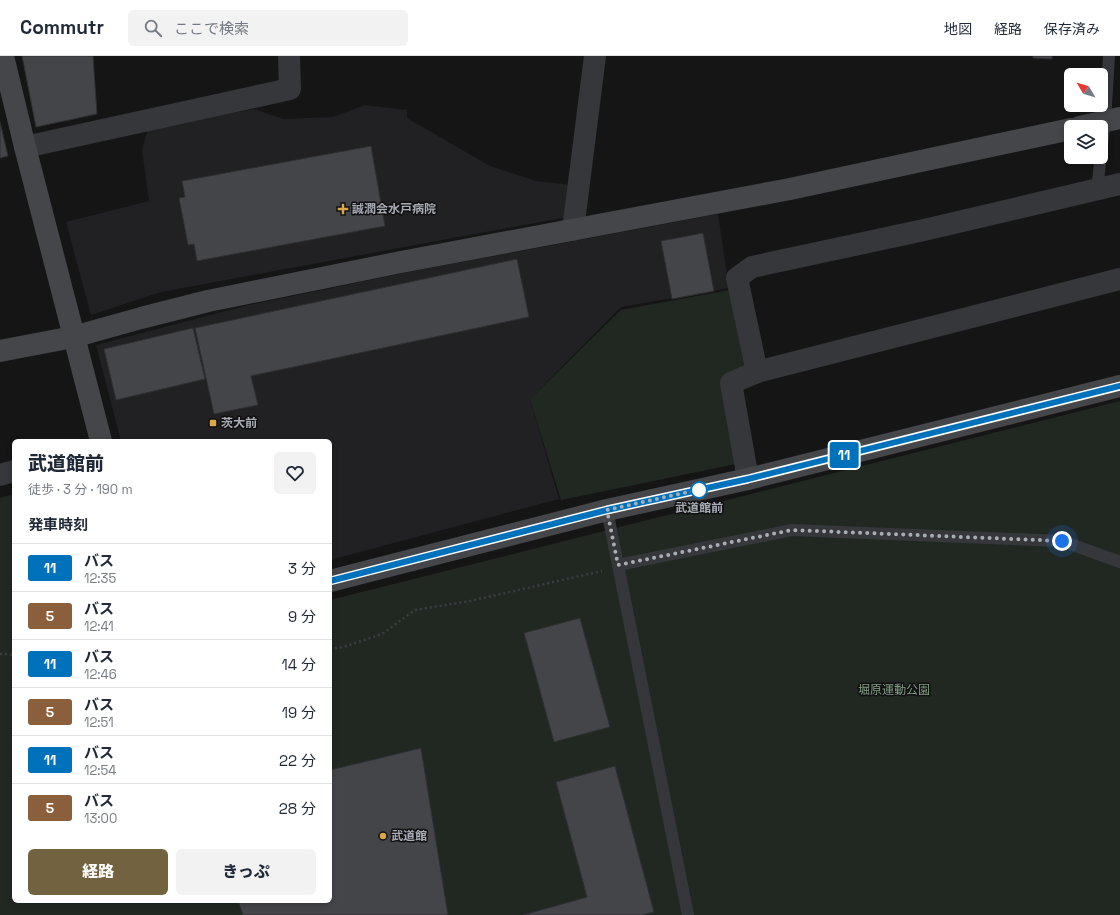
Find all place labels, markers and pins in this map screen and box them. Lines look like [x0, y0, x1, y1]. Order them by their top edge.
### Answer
place label: 誠潤会水戸病院 [352, 201, 436, 217]
marker: 誠潤会水戸病院 [337, 203, 349, 215]
place label: 茨大前 [221, 415, 257, 431]
marker: 茨大前 [208, 418, 218, 428]
marker: 武道館前 [690, 481, 708, 499]
place label: 武道館前 [675, 500, 723, 516]
place label: 武道館 [391, 828, 427, 844]
marker: 武道館 [378, 831, 388, 841]

